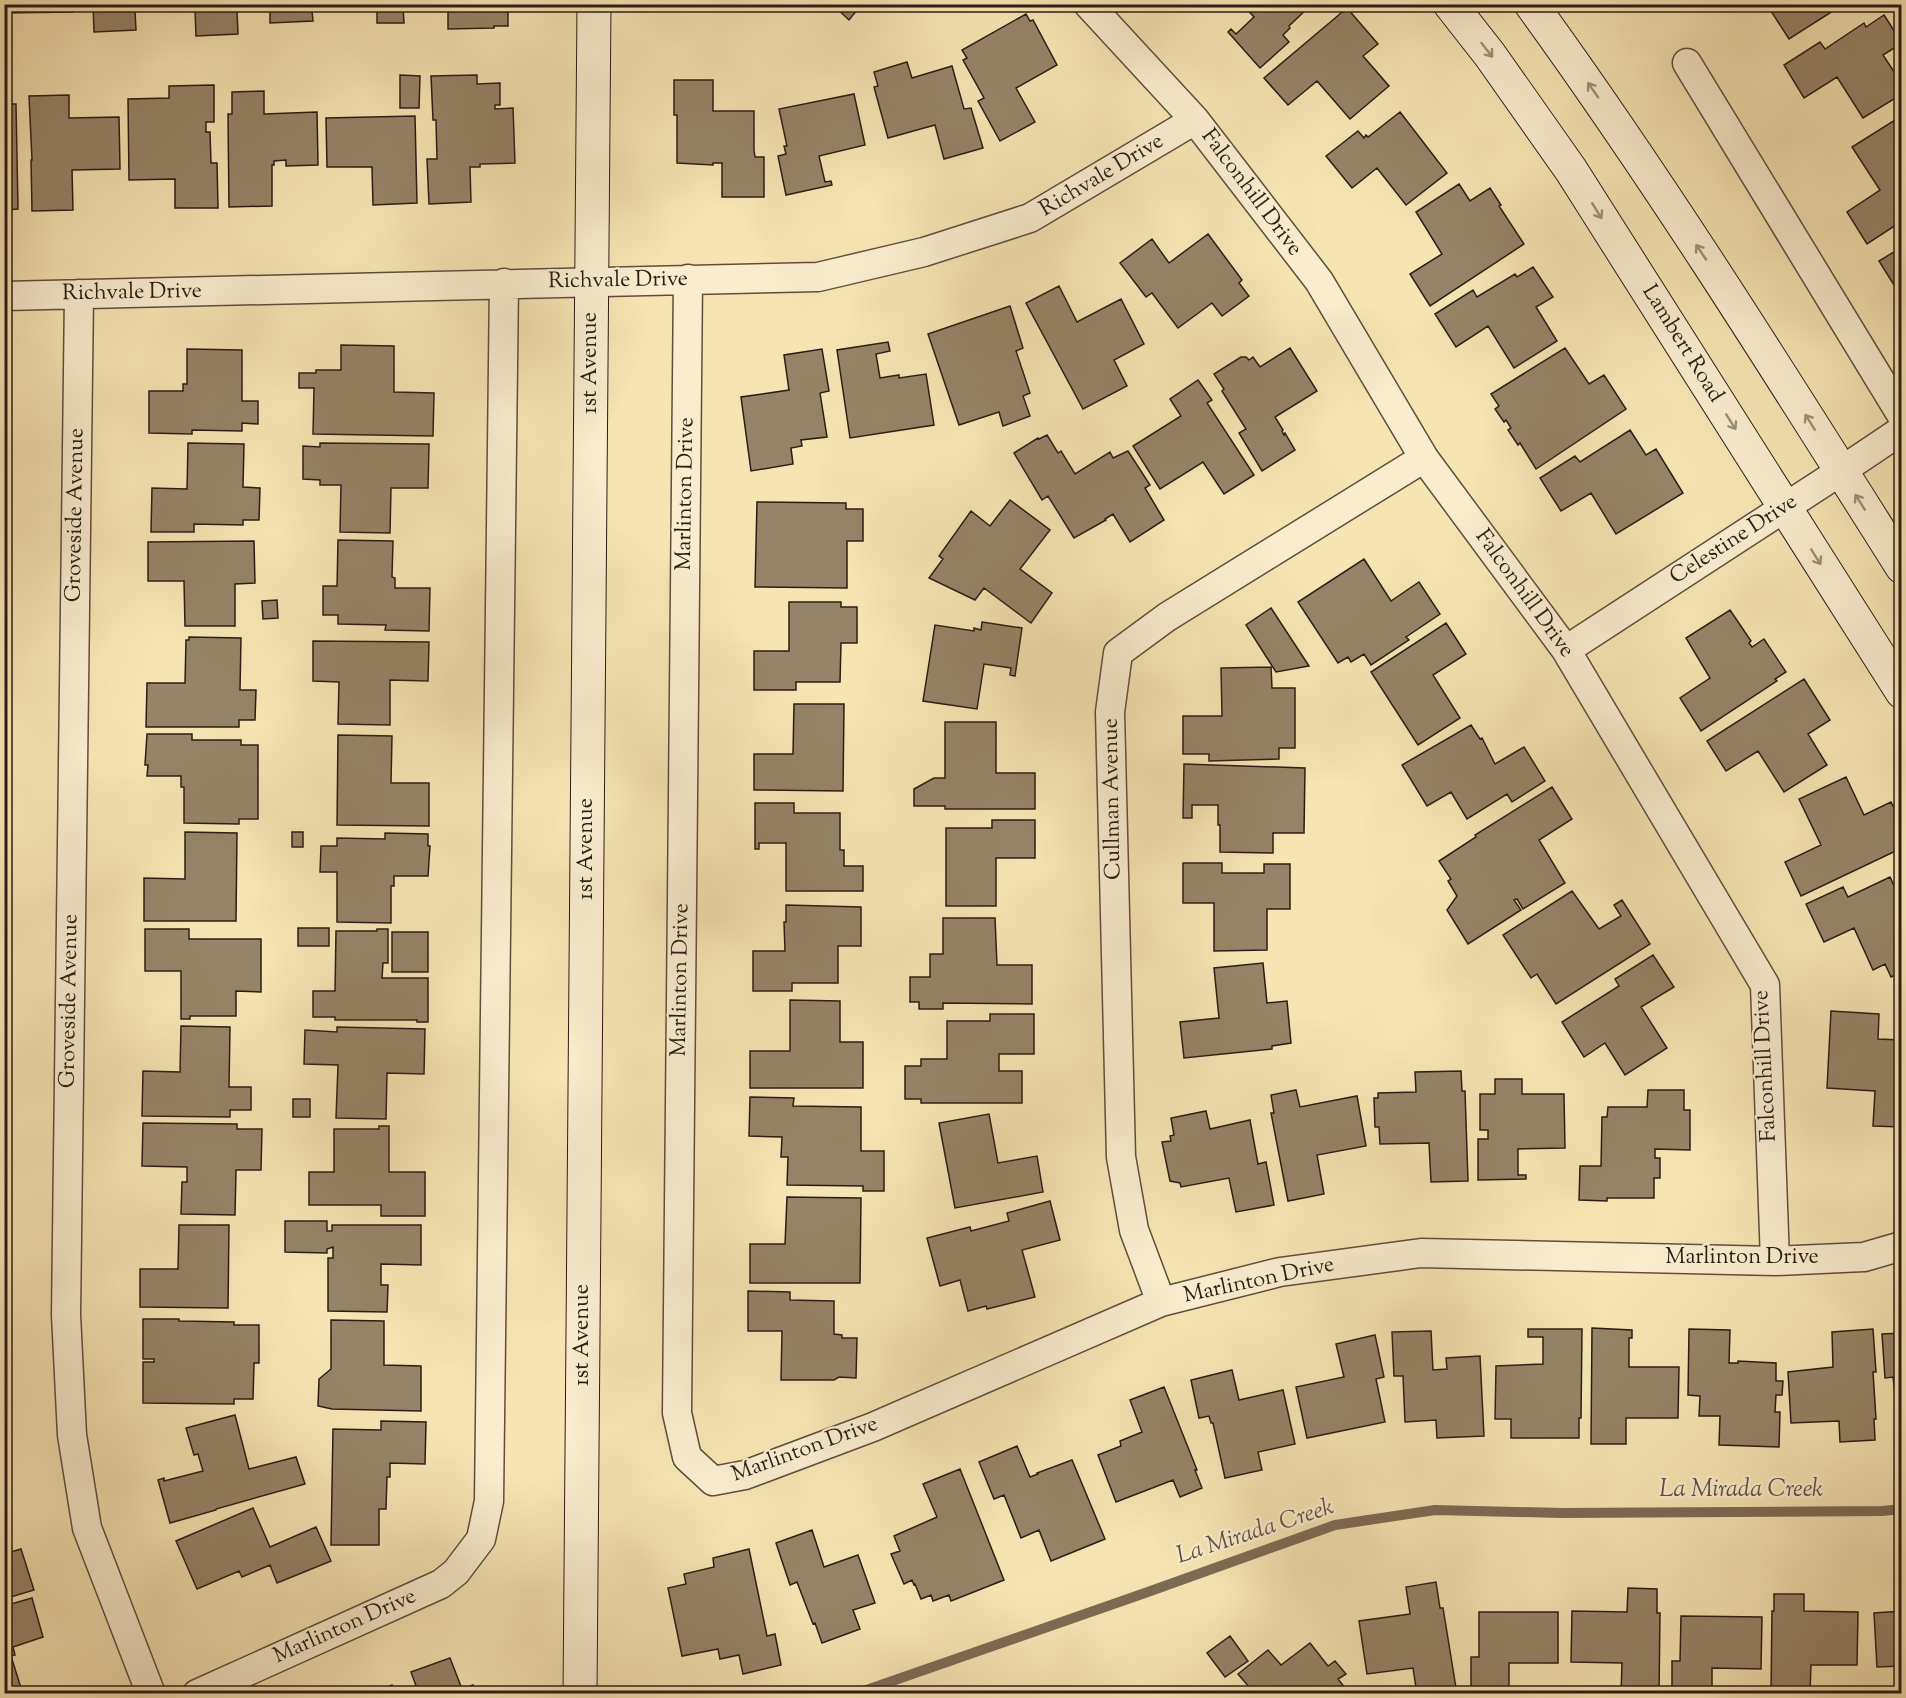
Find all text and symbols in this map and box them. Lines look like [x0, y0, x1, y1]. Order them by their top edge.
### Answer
one-way arrow [1480, 42, 1493, 58]
one-way arrow [1587, 82, 1599, 98]
street label: Falconhill Drive [1192, 123, 1310, 263]
street label: Richvale Drive [1034, 126, 1170, 226]
one-way arrow [1591, 202, 1603, 219]
one-way arrow [1694, 244, 1706, 261]
street label: Richvale Drive [548, 264, 688, 298]
street label: Richvale Drive [62, 276, 202, 310]
street label: Lambert Road [1633, 279, 1731, 409]
street label: 1st Avenue [575, 312, 607, 414]
one-way arrow [1725, 413, 1737, 430]
one-way arrow [1803, 414, 1815, 431]
street label: Marlinton Drive [669, 417, 703, 571]
street label: Groveside Avenue [58, 428, 94, 602]
street label: Celestine Drive [1664, 487, 1804, 593]
one-way arrow [1854, 494, 1866, 510]
street label: Falconhill Drive [1466, 523, 1582, 665]
one-way arrow [1810, 548, 1822, 565]
street label: Cullman Avenue [1096, 718, 1130, 880]
street label: 1st Avenue [571, 798, 603, 900]
street label: Marlinton Drive [664, 903, 698, 1057]
street label: Groveside Avenue [52, 914, 88, 1088]
street label: Falconhill Drive [1746, 989, 1786, 1143]
street label: Marlinton Drive [1665, 1242, 1819, 1274]
street label: Marlinton Drive [1181, 1249, 1337, 1313]
street label: 1st Avenue [567, 1284, 599, 1386]
street label: Marlinton Drive [727, 1409, 883, 1491]
water label: La Mirada Creek [1659, 1473, 1823, 1507]
water label: La Mirada Creek [1172, 1490, 1338, 1573]
street label: Marlinton Drive [268, 1581, 422, 1673]

